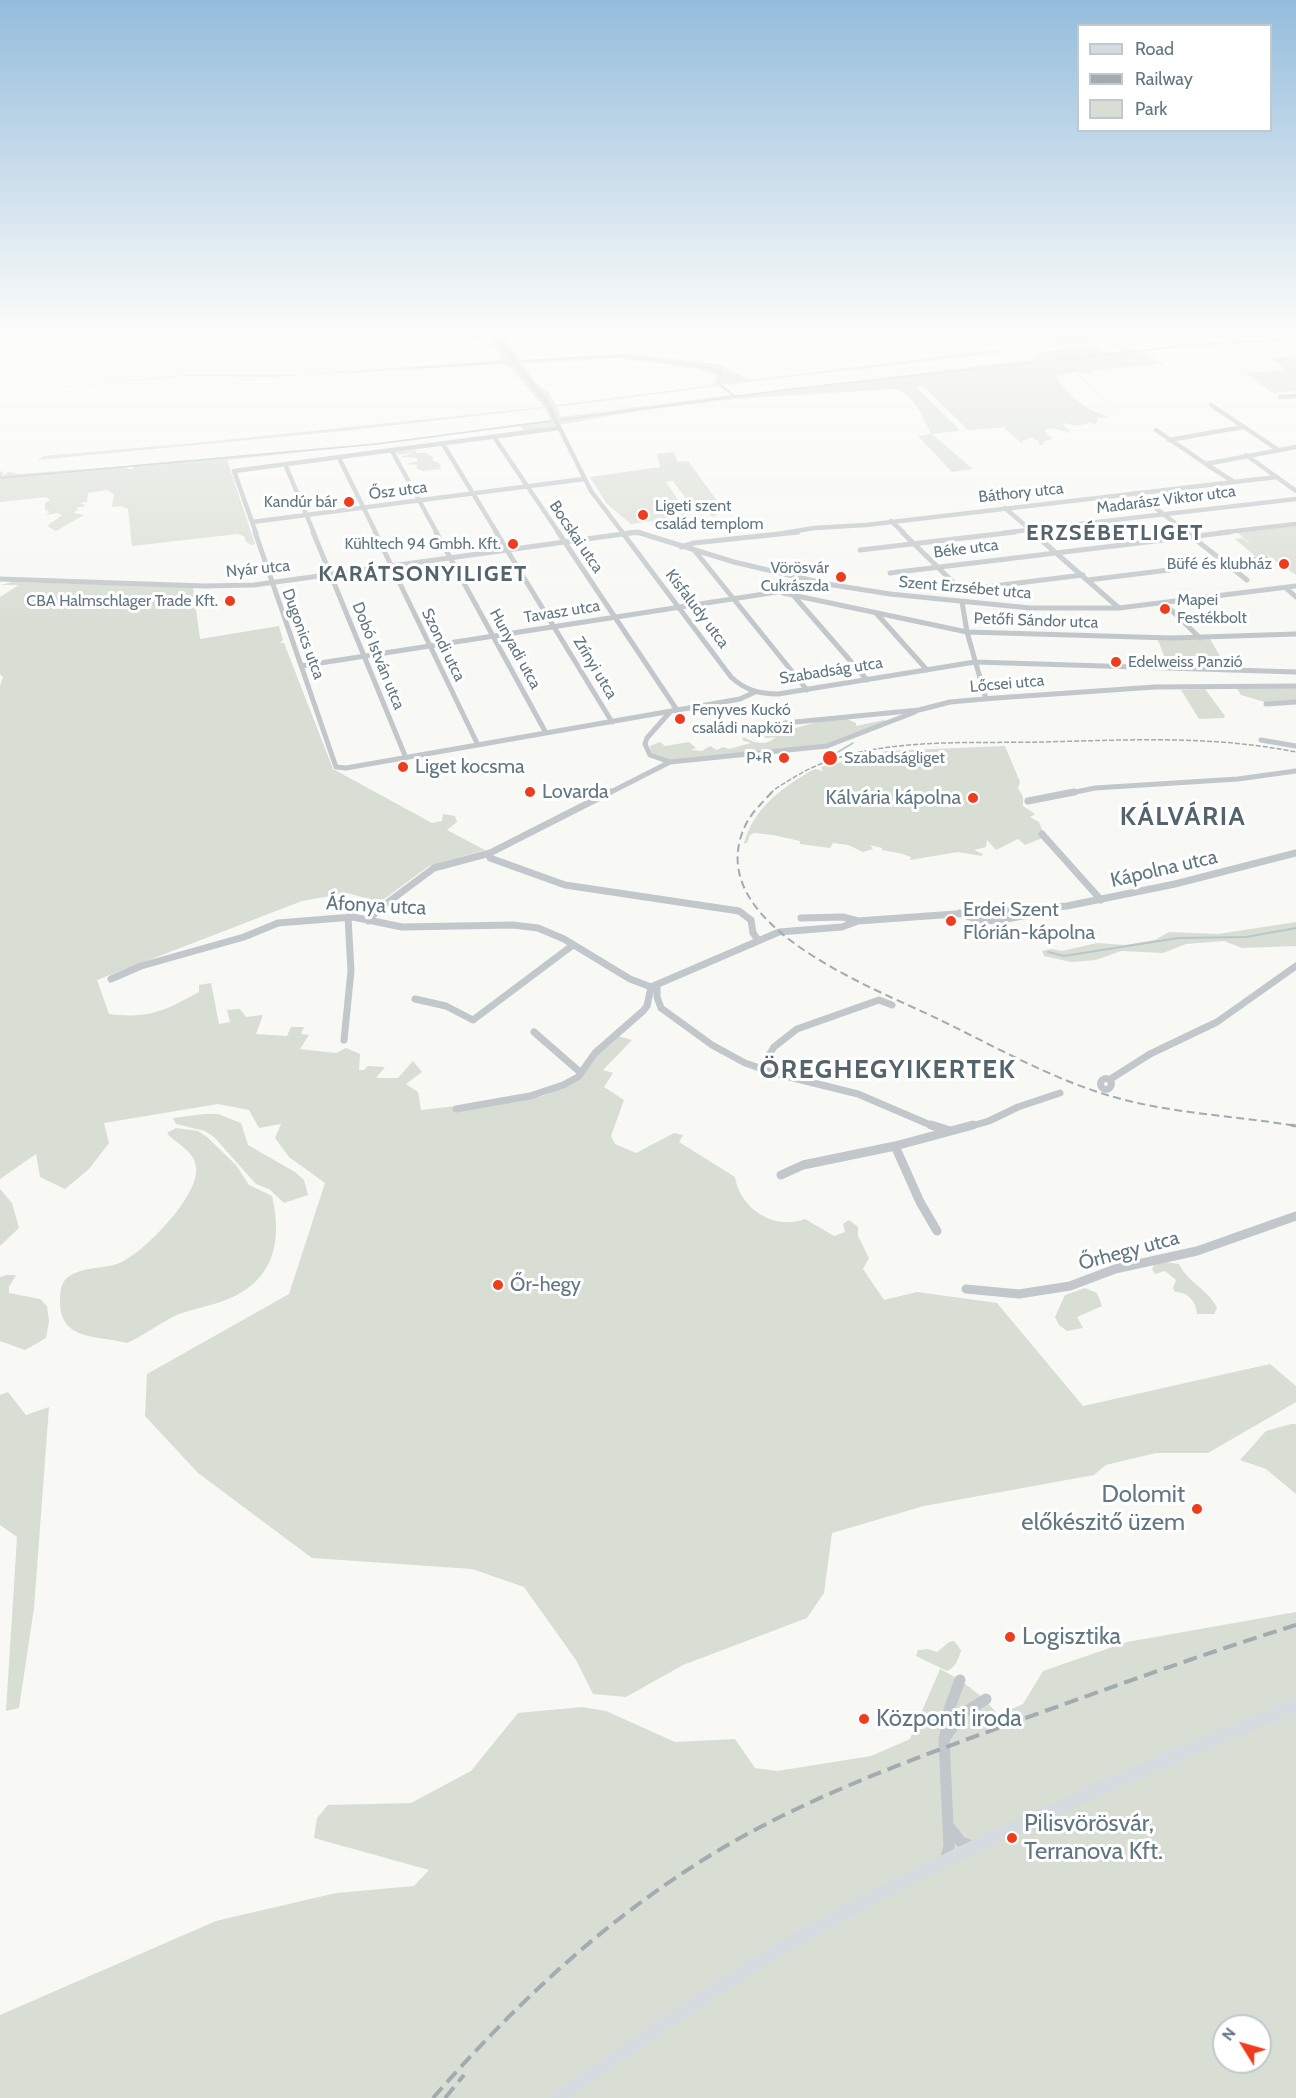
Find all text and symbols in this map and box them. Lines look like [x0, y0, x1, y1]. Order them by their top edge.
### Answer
legend [1077, 24, 1272, 132]
text: Road [1135, 38, 1174, 60]
text: Railway [1135, 68, 1193, 90]
text: Park [1135, 98, 1167, 120]
street label: Ősz utca [368, 478, 428, 504]
street label: Báthory utca [978, 479, 1064, 507]
street label: Madarász Viktor utca [1095, 482, 1237, 518]
place label: Kandúr bár [264, 492, 337, 512]
marker: Kandúr bár [342, 495, 356, 509]
place label: Ligeti szent család templom [655, 496, 763, 534]
street label: Bocskai utca [545, 497, 607, 577]
marker: Ligeti szent család templom [636, 508, 650, 522]
district label: ERZSÉBETLIGET [1026, 521, 1204, 547]
place label: Kühltech 94 Gmbh. Kft. [345, 534, 501, 554]
street label: Béke utca [933, 536, 999, 562]
marker: Kühltech 94 Gmbh. Kft. [506, 537, 520, 551]
place label: Büfé és klubház [1167, 554, 1272, 574]
street label: Nyár utca [225, 556, 291, 582]
marker: Büfé és klubház [1277, 557, 1291, 571]
place label: Vörösvár Cukrászda [761, 558, 829, 596]
district label: KARÁTSONYILIGET [318, 562, 528, 588]
street label: Kisfaludy utca [661, 566, 733, 652]
marker: Vörösvár Cukrászda [834, 570, 848, 584]
street label: Szent Erzsébet utca [898, 573, 1032, 603]
street label: Dugonics utca [278, 586, 328, 682]
place label: Mapei Festékbolt [1177, 590, 1247, 628]
place label: CBA Halmschlager Trade Kft. [26, 591, 218, 611]
marker: CBA Halmschlager Trade Kft. [223, 594, 237, 608]
street label: Tavasz utca [523, 597, 601, 627]
street label: Dobó István utca [348, 599, 408, 713]
marker: Mapei Festékbolt [1158, 602, 1172, 616]
street label: Szondi utca [417, 605, 469, 685]
street label: Hunyadi utca [485, 606, 545, 692]
street label: Petőfi Sándor utca [973, 609, 1099, 633]
street label: Zrínyi utca [569, 633, 621, 703]
place label: Edelweiss Panzió [1128, 652, 1243, 672]
street label: Szabadság utca [778, 653, 884, 689]
marker: Edelweiss Panzió [1109, 655, 1123, 669]
street label: Lőcsei utca [969, 671, 1045, 697]
place label: Fenyves Kuckó családi napközi [692, 700, 793, 738]
marker: Fenyves Kuckó családi napközi [673, 712, 687, 726]
place label: P+R [746, 748, 772, 768]
place label: Szabadságliget [844, 748, 945, 768]
marker: Szabadságliget [821, 749, 839, 767]
marker: P+R [777, 751, 791, 765]
place label: Liget kocsma [415, 755, 525, 779]
marker: Liget kocsma [396, 760, 410, 774]
place label: Lovarda [542, 780, 609, 804]
marker: Lovarda [523, 785, 537, 799]
place label: Kálvária kápolna [825, 786, 961, 810]
marker: Kálvária kápolna [966, 791, 980, 805]
district label: KÁLVÁRIA [1120, 801, 1246, 833]
street label: Kápolna utca [1108, 845, 1220, 893]
street label: Áfonya utca [325, 891, 427, 921]
place label: Erdei Szent Flórián-kápolna [963, 898, 1095, 945]
marker: Erdei Szent Flórián-kápolna [944, 914, 958, 928]
district label: ÖREGHEGYIKERTEK [760, 1054, 1016, 1086]
street label: Őrhegy utca [1076, 1226, 1182, 1276]
place label: Őr-hegy [510, 1273, 581, 1297]
marker: Őr-hegy [491, 1278, 505, 1292]
place label: Dolomit előkészitő üzem [1021, 1481, 1185, 1537]
marker: Dolomit előkészitő üzem [1190, 1502, 1204, 1516]
place label: Logisztika [1022, 1623, 1121, 1651]
marker: Logisztika [1003, 1630, 1017, 1644]
place label: Központi iroda [876, 1705, 1022, 1733]
marker: Központi iroda [857, 1712, 871, 1726]
place label: Pilisvörösvár, Terranova Kft. [1024, 1810, 1163, 1866]
marker: Pilisvörösvár, Terranova Kft. [1005, 1831, 1019, 1845]
north arrow [1212, 2014, 1272, 2074]
text: N [1218, 2024, 1240, 2044]

